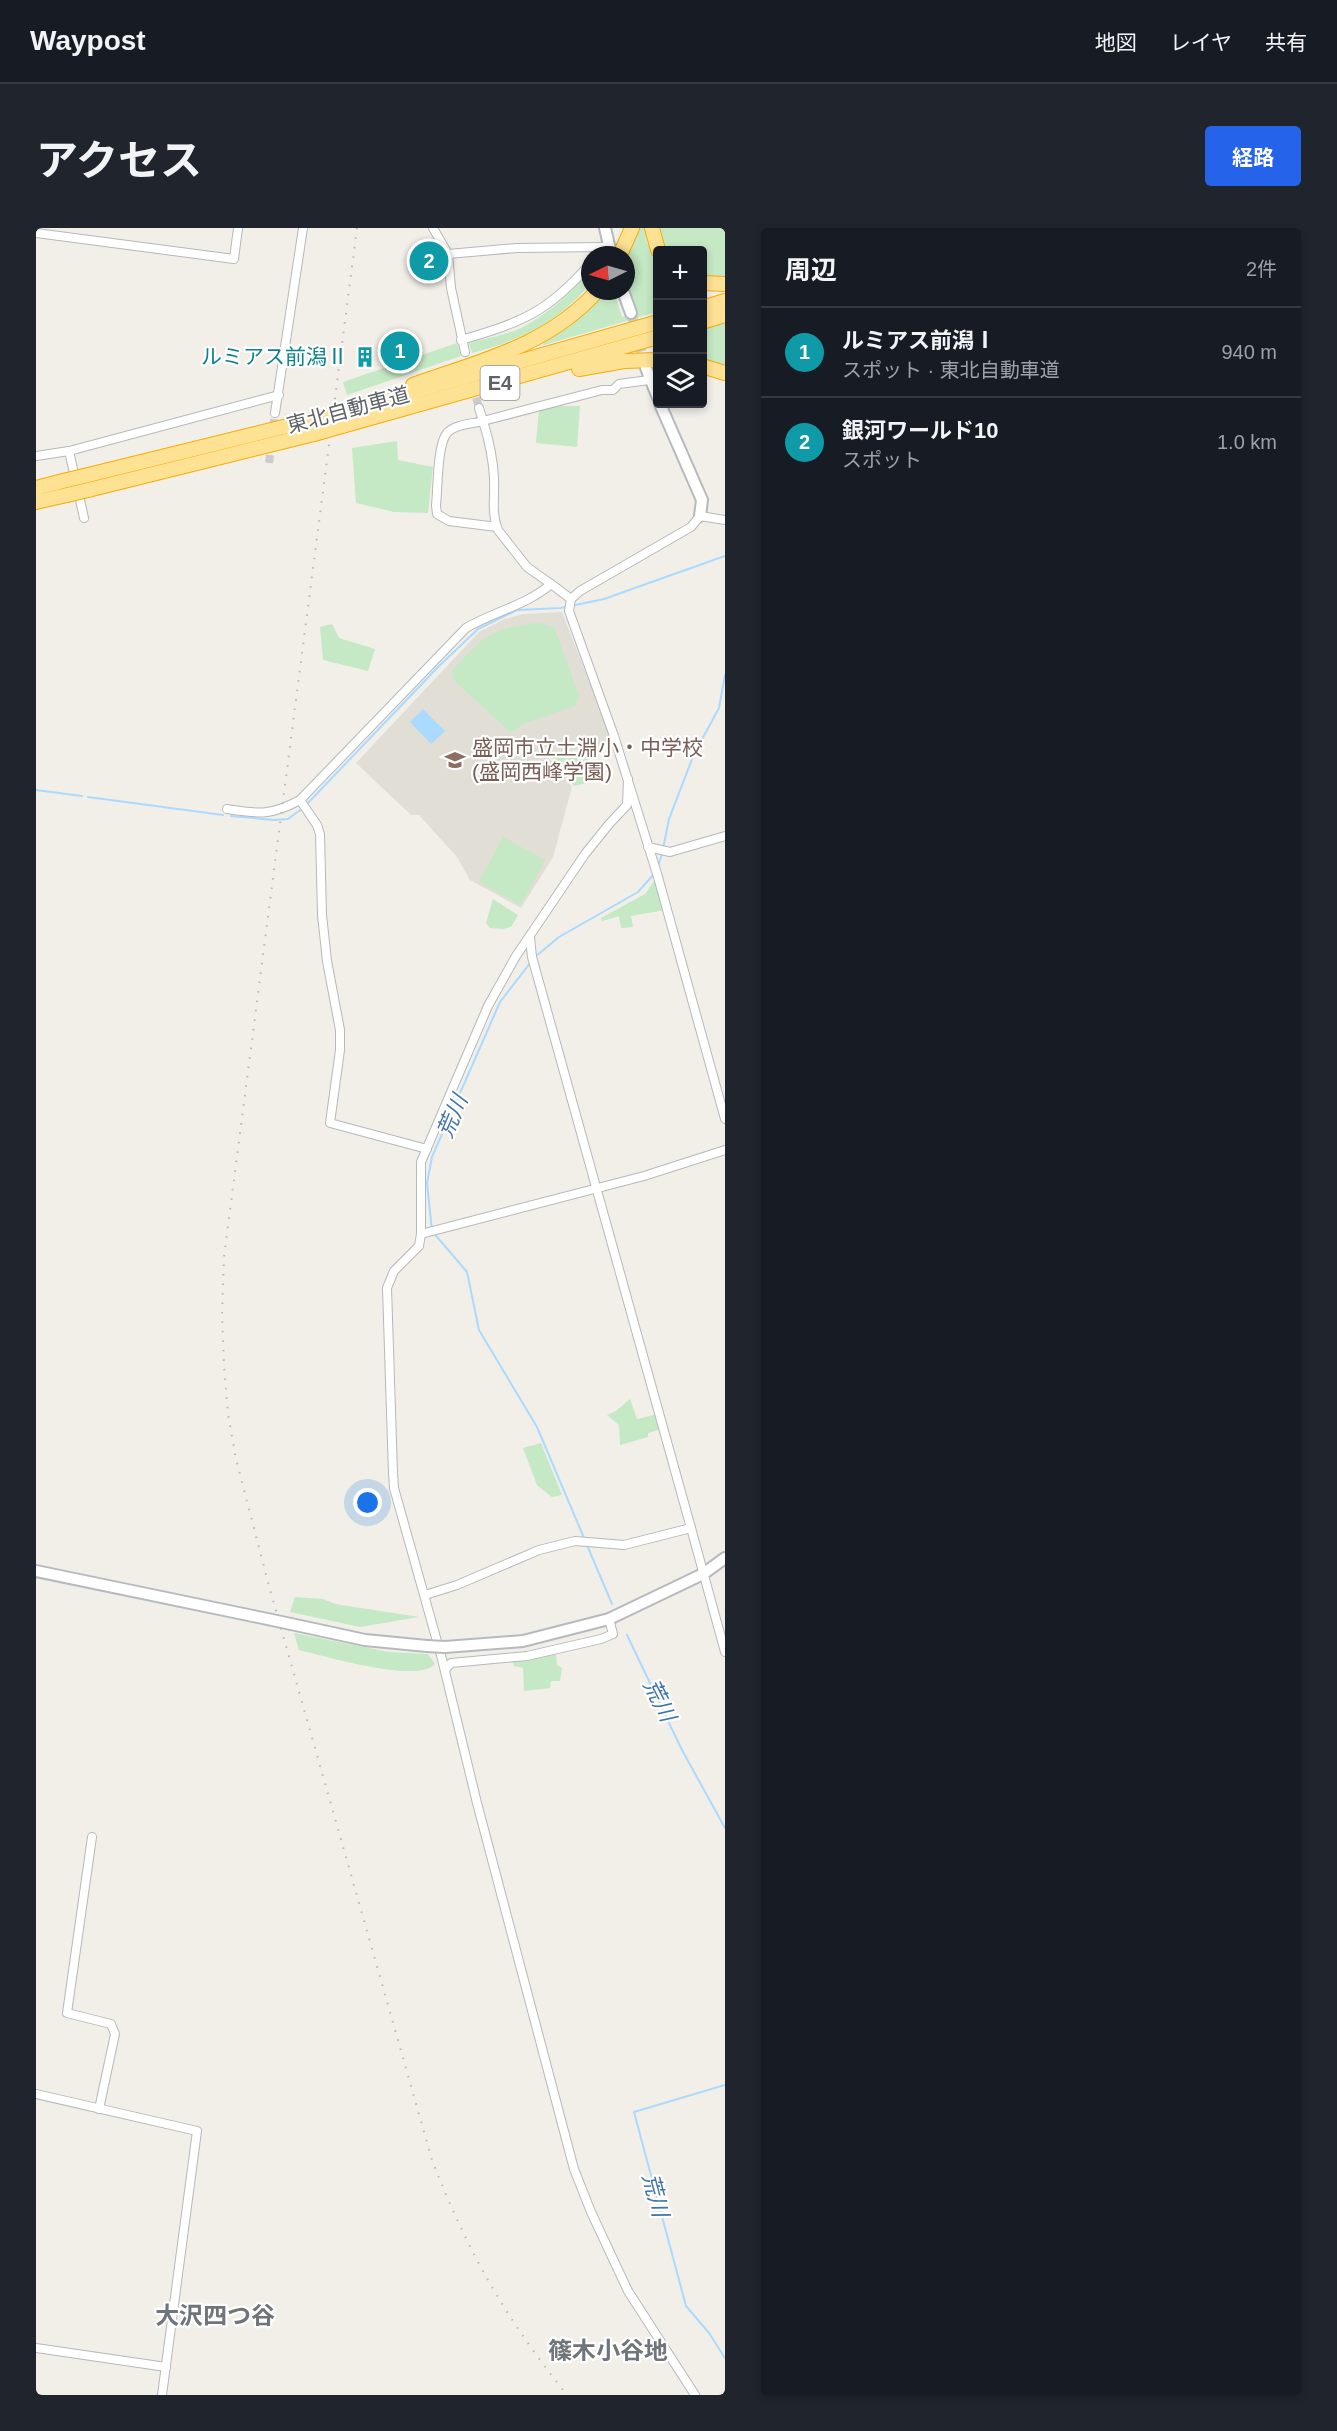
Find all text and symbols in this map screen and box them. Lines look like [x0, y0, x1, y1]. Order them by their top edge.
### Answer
text: Waypost [30, 25, 146, 56]
text: 地図 [1095, 31, 1137, 54]
text: レイヤ [1170, 31, 1232, 54]
text: 共有 [1265, 31, 1307, 54]
button: 経路 [1205, 126, 1301, 186]
text: アクセス [36, 137, 202, 184]
pin: 2 [410, 238, 448, 284]
north arrow [581, 246, 635, 300]
map controls [653, 246, 707, 408]
button: + [653, 246, 707, 300]
text: 周辺 [785, 255, 837, 285]
text: 2件 [1246, 258, 1277, 280]
button: − [653, 300, 707, 354]
pin: 1 [380, 328, 420, 374]
text: ルミアス前潟Ⅰ [842, 328, 996, 353]
text: 1 [799, 341, 810, 363]
text: 940 m [1221, 341, 1277, 363]
place label: ルミアス前潟Ⅱ [201, 345, 348, 368]
building icon: ルミアス前潟Ⅱ [353, 345, 377, 369]
button: layers [653, 354, 707, 408]
text: スポット · 東北自動車道 [842, 359, 1060, 381]
road number: E4 [480, 366, 520, 400]
street label: 東北自動車道 [284, 382, 412, 437]
text: 銀河ワールド10 [842, 418, 998, 443]
text: 2 [799, 431, 810, 453]
text: 1.0 km [1217, 431, 1277, 453]
text: スポット [842, 449, 922, 471]
place label: 盛岡市立土淵小・中学校 (盛岡西峰学園) [472, 736, 703, 783]
school or university icon: 盛岡市立土淵小・中学校 (盛岡西峰学園) [443, 748, 467, 772]
water label: 荒川 [432, 1089, 473, 1141]
your location [353, 1488, 382, 1517]
water label: 荒川 [638, 1675, 682, 1727]
water label: 荒川 [638, 2171, 674, 2222]
district label: 大沢四つ谷 [155, 2302, 275, 2329]
district label: 篠木小谷地 [548, 2337, 668, 2364]

